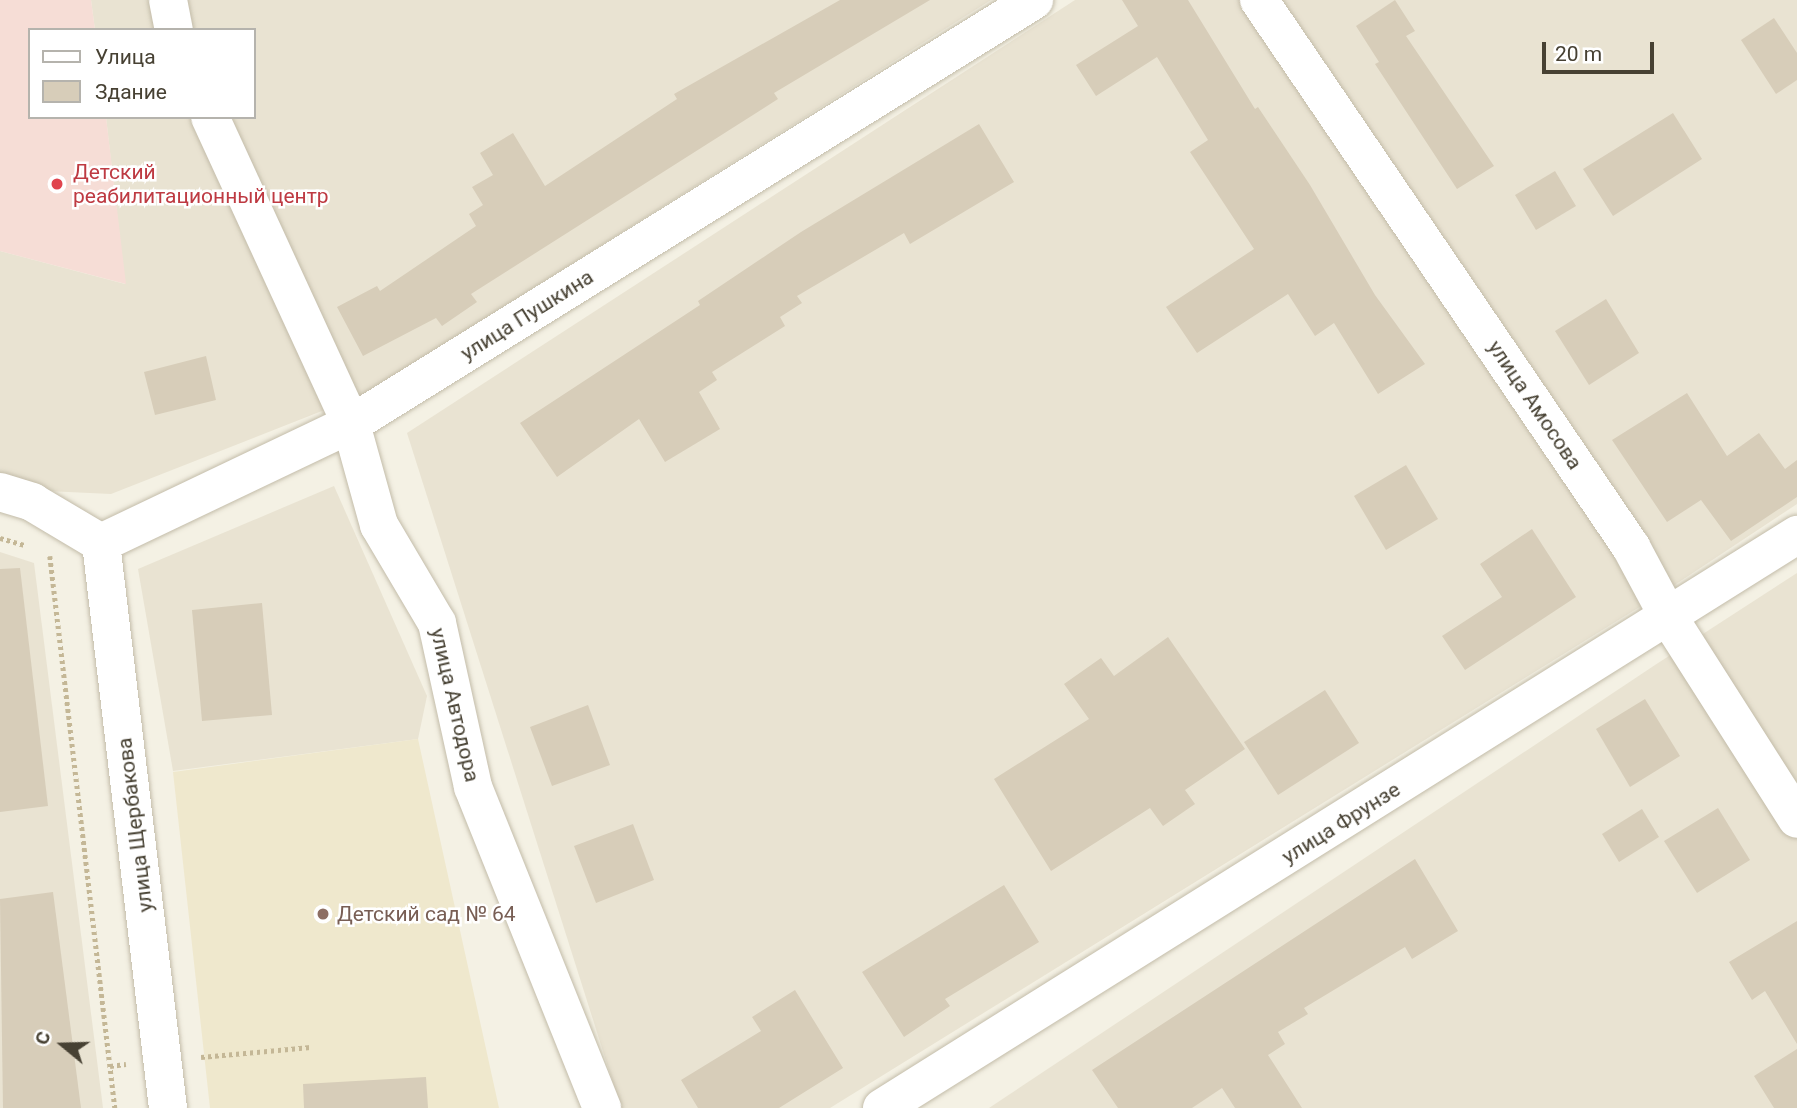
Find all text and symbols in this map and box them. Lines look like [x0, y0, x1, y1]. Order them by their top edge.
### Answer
legend [28, 28, 256, 119]
scale bar [1545, 28, 1657, 72]
text: 20 m [1555, 42, 1602, 66]
text: Улица [95, 45, 156, 69]
text: Здание [95, 80, 167, 104]
place label: Детский реабилитационный центр [73, 159, 329, 209]
marker: Детский реабилитационный центр [47, 174, 67, 194]
street label: улица Пушкина [456, 264, 598, 366]
street label: улица Амосова [1482, 336, 1588, 474]
street label: улица Автодора [425, 626, 485, 784]
street label: улица Щербакова [112, 736, 158, 914]
street label: улица Фрунзе [1277, 777, 1405, 869]
place label: Детский сад № 64 [337, 901, 516, 927]
marker: Детский сад № 64 [315, 906, 331, 922]
north arrow [28, 1010, 98, 1080]
text: С [30, 1028, 56, 1048]

